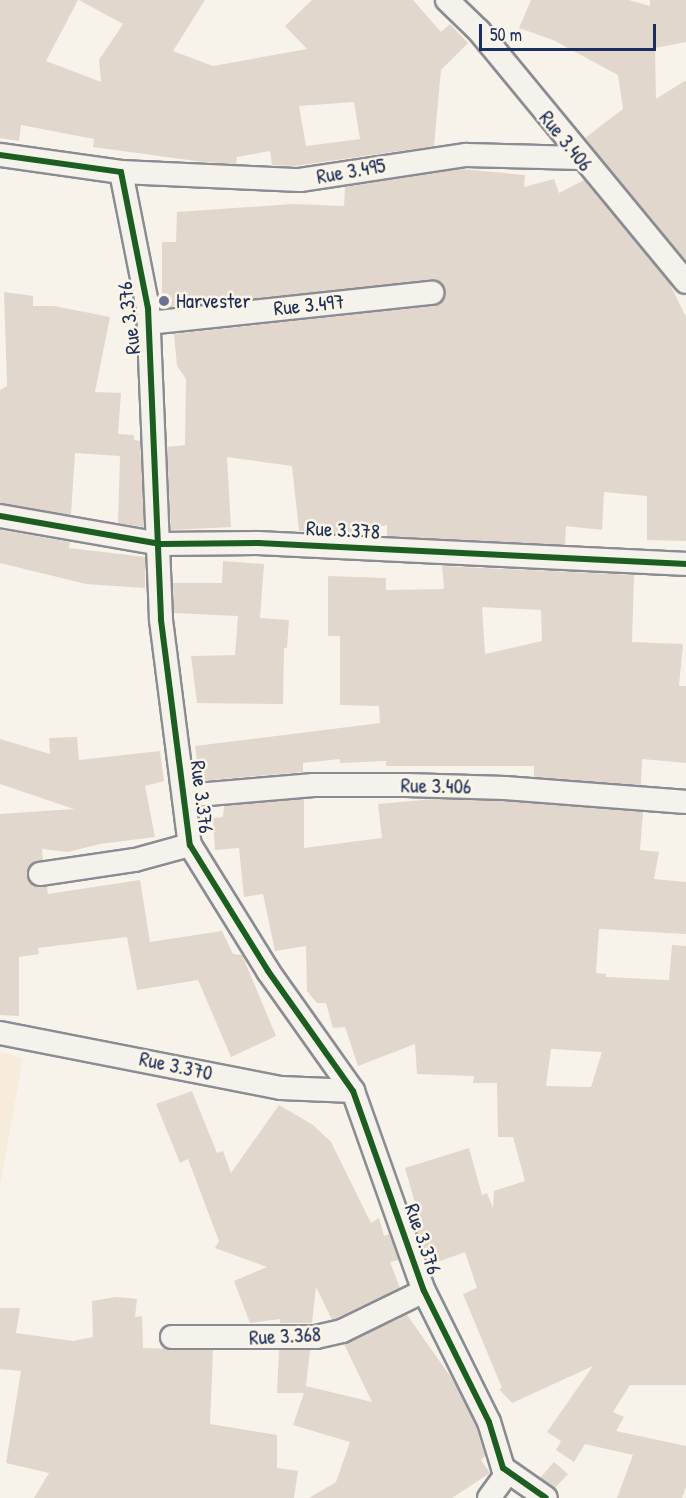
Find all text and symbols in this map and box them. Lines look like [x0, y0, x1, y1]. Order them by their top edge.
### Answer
scale bar [482, 12, 659, 50]
text: 50 m [490, 22, 522, 47]
street label: Rue 3.406 [534, 106, 598, 176]
street label: Rue 3.495 [315, 153, 387, 189]
street label: Rue 3.376 [112, 280, 146, 356]
place label: Harvester [176, 288, 251, 314]
street label: Rue 3.497 [272, 289, 346, 321]
marker: Harvester [157, 294, 171, 308]
street label: Rue 3.378 [305, 515, 381, 545]
street label: Rue 3.376 [185, 759, 219, 835]
street label: Rue 3.406 [400, 773, 472, 799]
street label: Rue 3.370 [137, 1046, 215, 1086]
street label: Rue 3.376 [399, 1200, 447, 1278]
street label: Rue 3.368 [248, 1322, 322, 1350]

